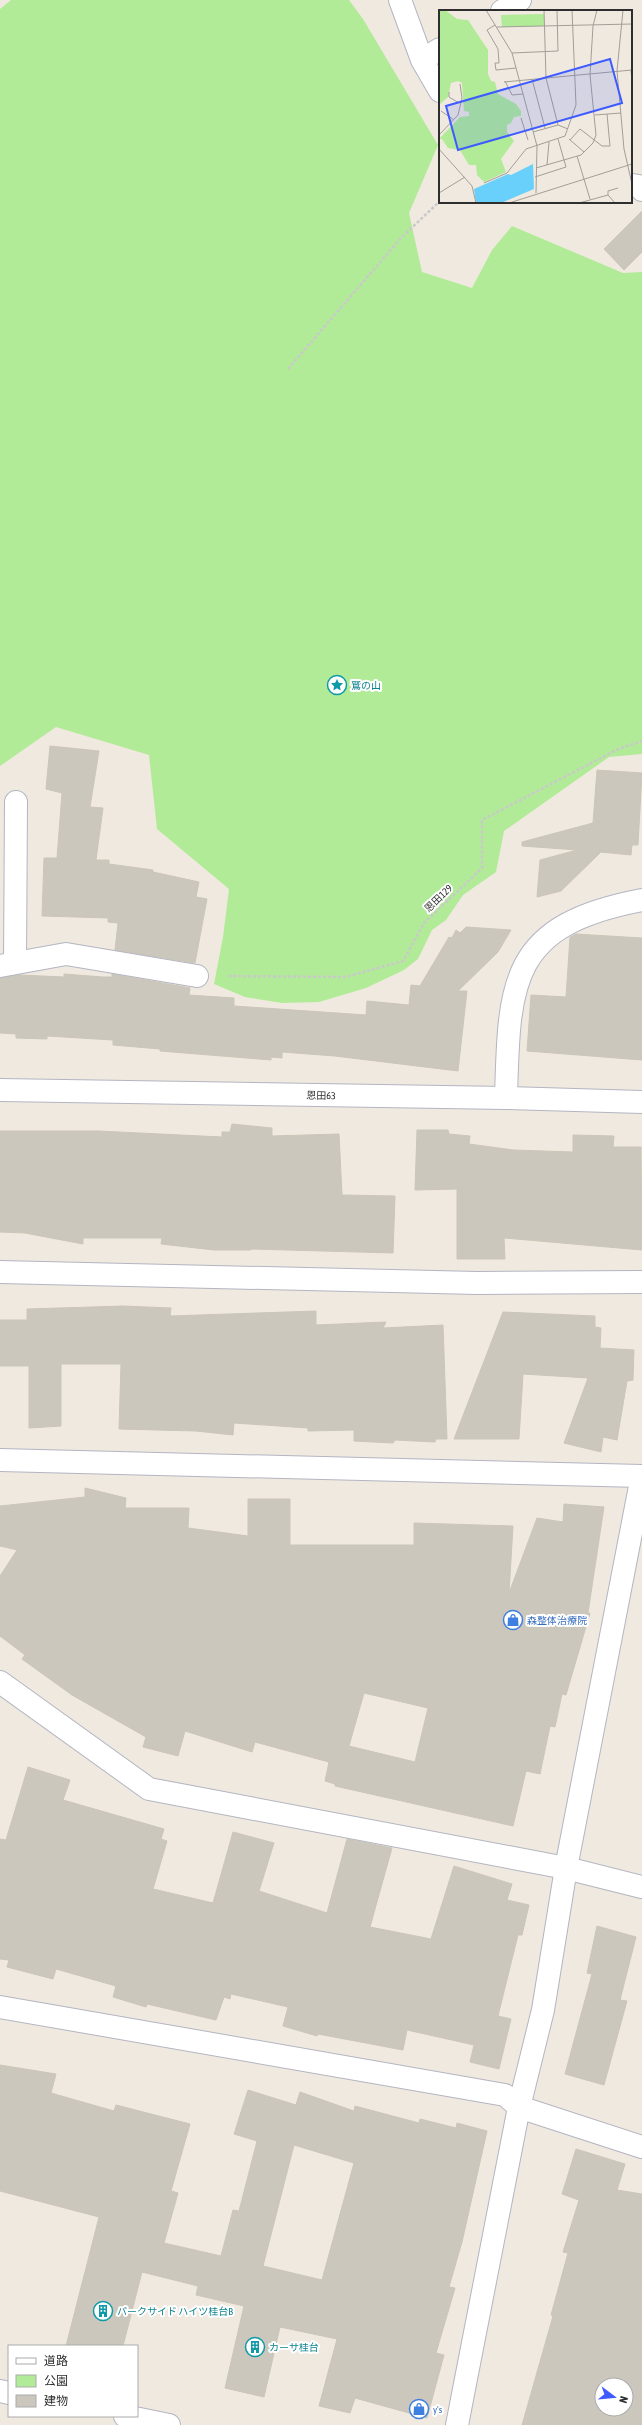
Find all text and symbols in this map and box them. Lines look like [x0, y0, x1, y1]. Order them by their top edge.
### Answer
inset map [439, 10, 632, 203]
place icon: 鷲の山 [326, 674, 348, 696]
place label: 鷲の山 [351, 680, 381, 691]
street label: 恩田129 [422, 882, 455, 914]
street label: 恩田63 [306, 1090, 336, 1101]
shop icon: 森整体治療院 [502, 1609, 524, 1631]
place label: 森整体治療院 [527, 1615, 587, 1626]
building icon: パークサイド ハイツ桂台B [92, 2300, 114, 2322]
place label: パークサイド ハイツ桂台B [117, 2306, 233, 2317]
building icon: カーサ桂台 [244, 2336, 266, 2358]
place label: カーサ桂台 [269, 2342, 319, 2353]
legend [8, 2345, 138, 2417]
text: 道路 [44, 2354, 68, 2368]
text: 公園 [44, 2374, 68, 2388]
north arrow [594, 2377, 634, 2417]
text: 建物 [44, 2394, 68, 2408]
text: N [617, 2395, 630, 2405]
shop icon: y's [408, 2398, 430, 2420]
place label: y's [433, 2404, 443, 2415]

